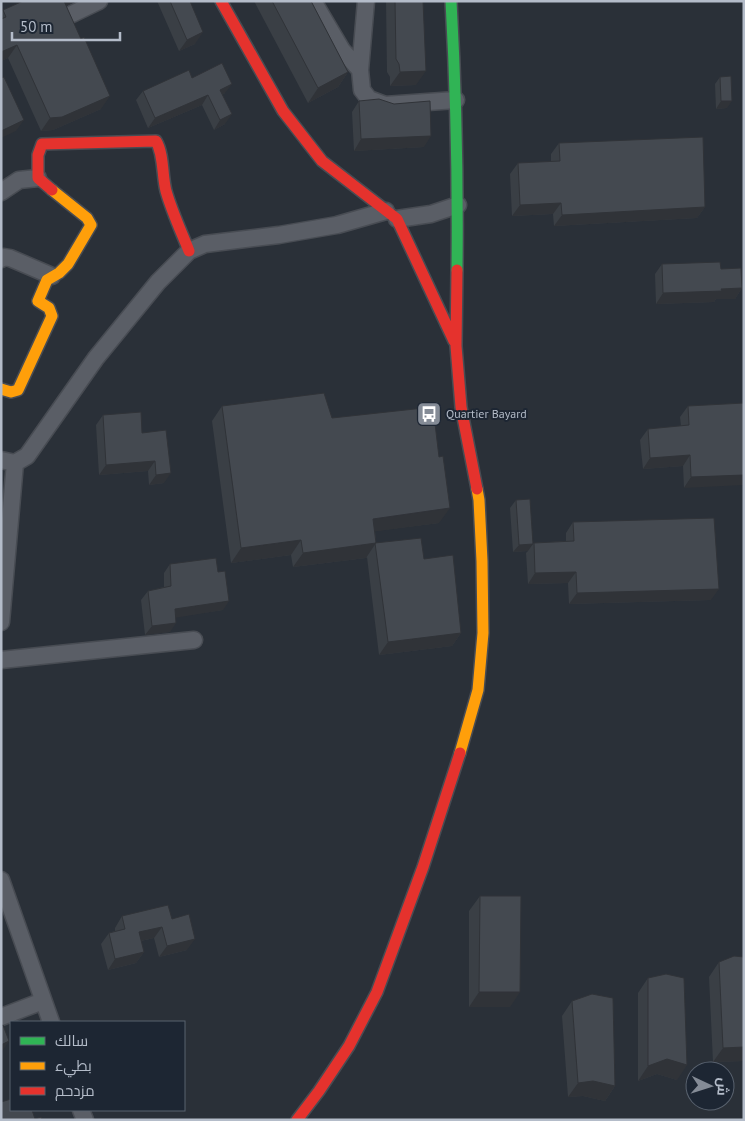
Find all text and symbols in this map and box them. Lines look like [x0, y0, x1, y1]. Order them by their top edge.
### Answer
scale bar [12, 10, 120, 42]
text: 50 m [20, 17, 53, 36]
bus stop icon: Quartier Bayard [416, 401, 442, 427]
place label: Quartier Bayard [446, 406, 527, 421]
legend [10, 1021, 185, 1111]
text: سالك [55, 1031, 88, 1050]
text: بطيء [55, 1056, 92, 1078]
north arrow [685, 1061, 735, 1111]
text: ش [713, 1077, 733, 1097]
text: مزدحم [55, 1081, 95, 1101]

